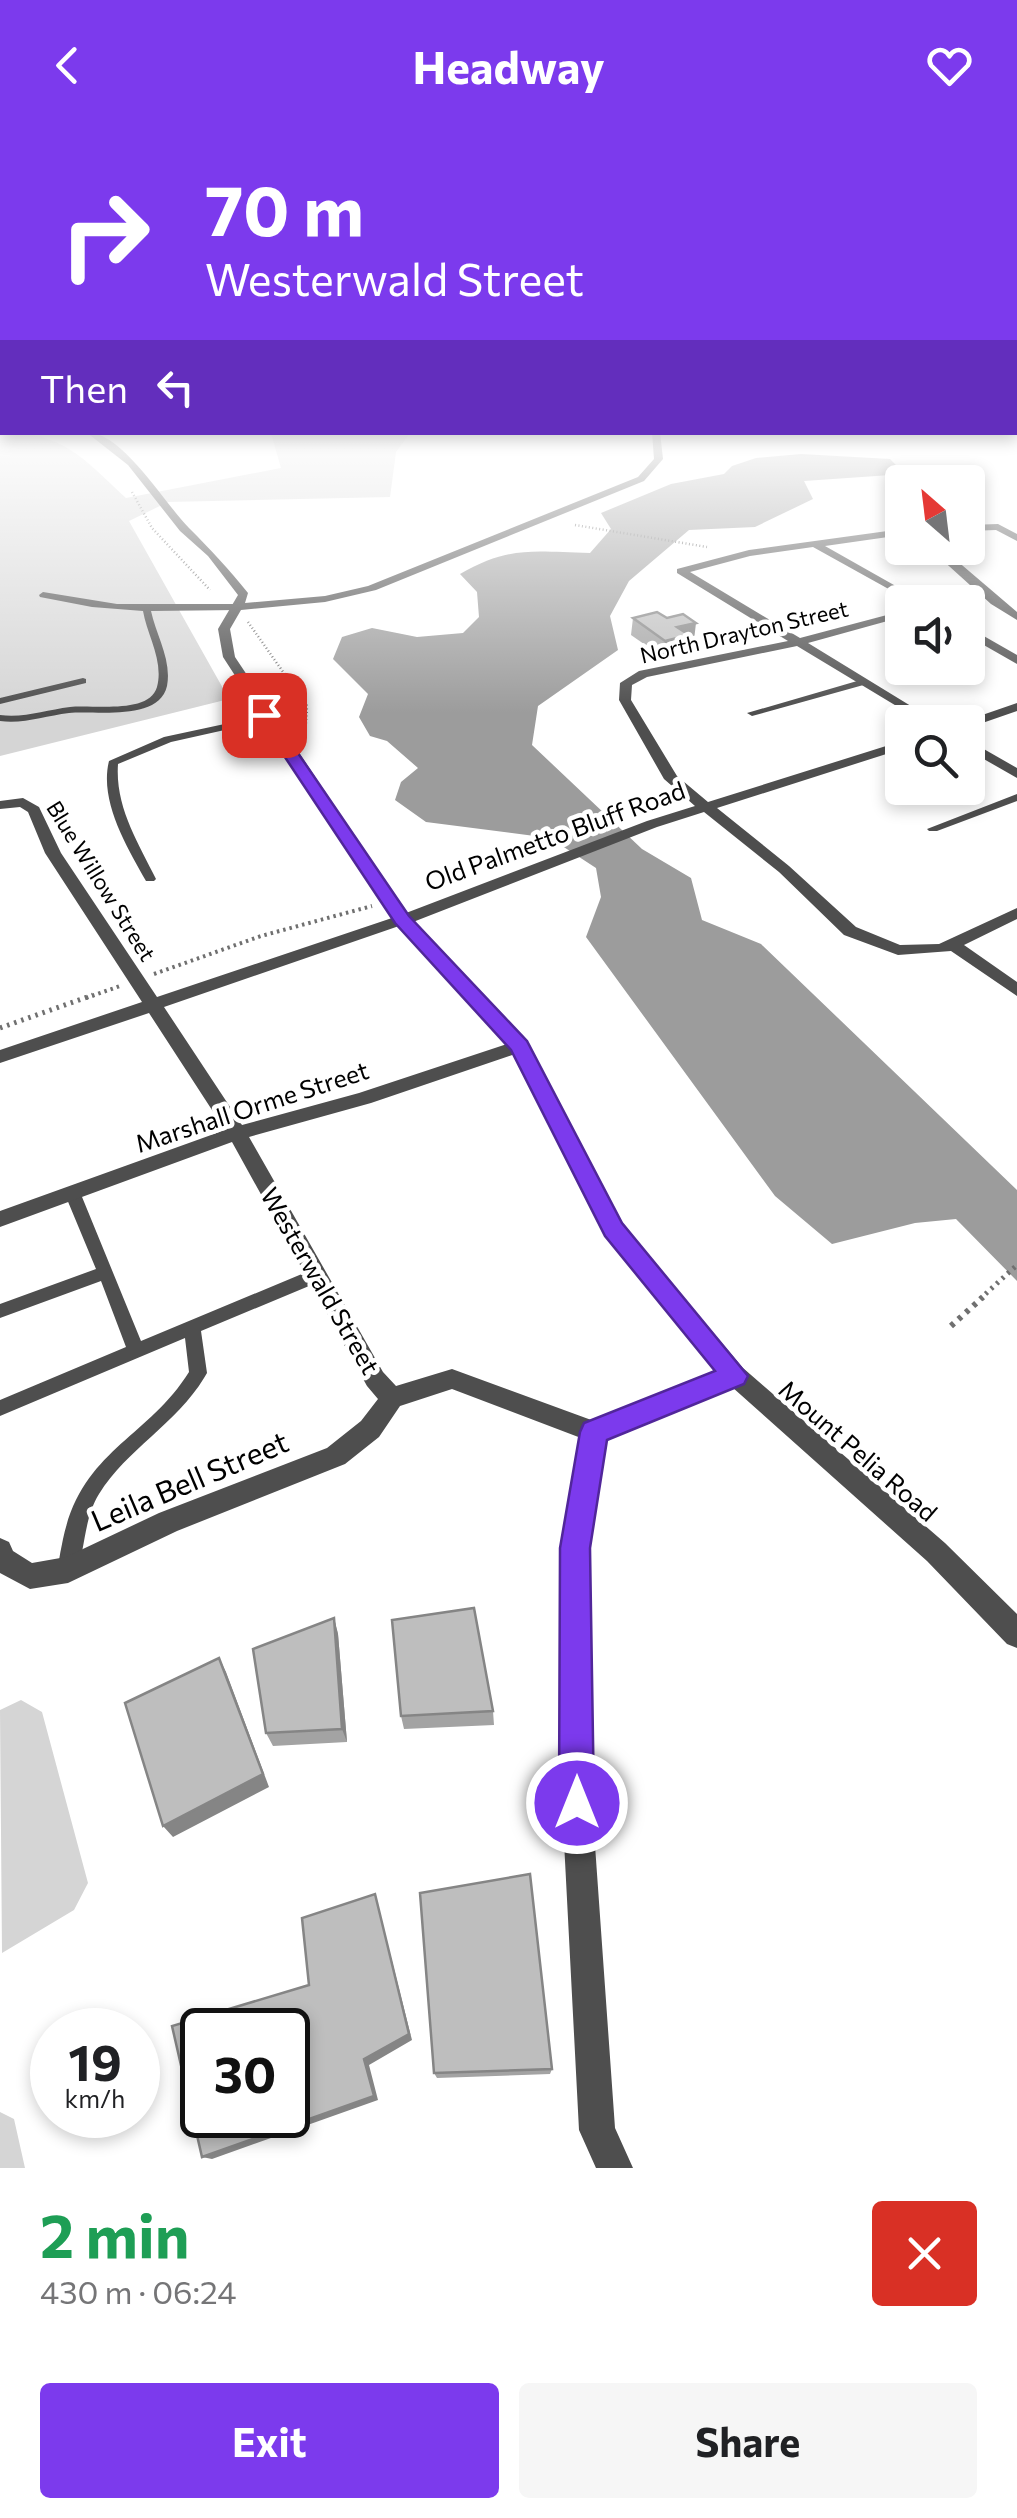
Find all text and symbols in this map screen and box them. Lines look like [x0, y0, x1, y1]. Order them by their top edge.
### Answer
icon: back [40, 38, 95, 93]
text: Headway [412, 38, 605, 93]
icon: heart [922, 38, 977, 93]
text: 70 m [205, 165, 364, 250]
icon: right [40, 170, 170, 300]
text: Westerwald Street [205, 250, 584, 305]
icon: left [148, 360, 203, 415]
text: Then [40, 364, 128, 411]
north arrow [885, 465, 985, 565]
map controls [885, 465, 985, 805]
button: sound [885, 585, 985, 685]
street label: North Drayton Street [637, 594, 851, 669]
pin [222, 673, 307, 758]
icon: arrive [237, 688, 292, 743]
button: search [885, 705, 985, 805]
street label: Old Palmetto Bluff Road [420, 774, 689, 896]
street label: Blue Willow Street [41, 796, 162, 966]
street label: Marshall Orme Street [131, 1054, 372, 1158]
street label: Westerwald Street [255, 1182, 387, 1379]
street label: Mount Pelia Road [773, 1373, 944, 1527]
street label: Leila Bell Street [85, 1421, 293, 1538]
position arrow [525, 1751, 629, 1855]
speed limit sign: 30 [180, 2008, 310, 2138]
text: 19 [68, 2030, 122, 2091]
text: km/h [65, 2083, 125, 2113]
text: 2 min [40, 2197, 189, 2270]
button: close [872, 2201, 977, 2306]
text: 430 m · 06:24 [40, 2271, 236, 2311]
button: Exit [40, 2383, 499, 2498]
button: Share [519, 2383, 977, 2498]

